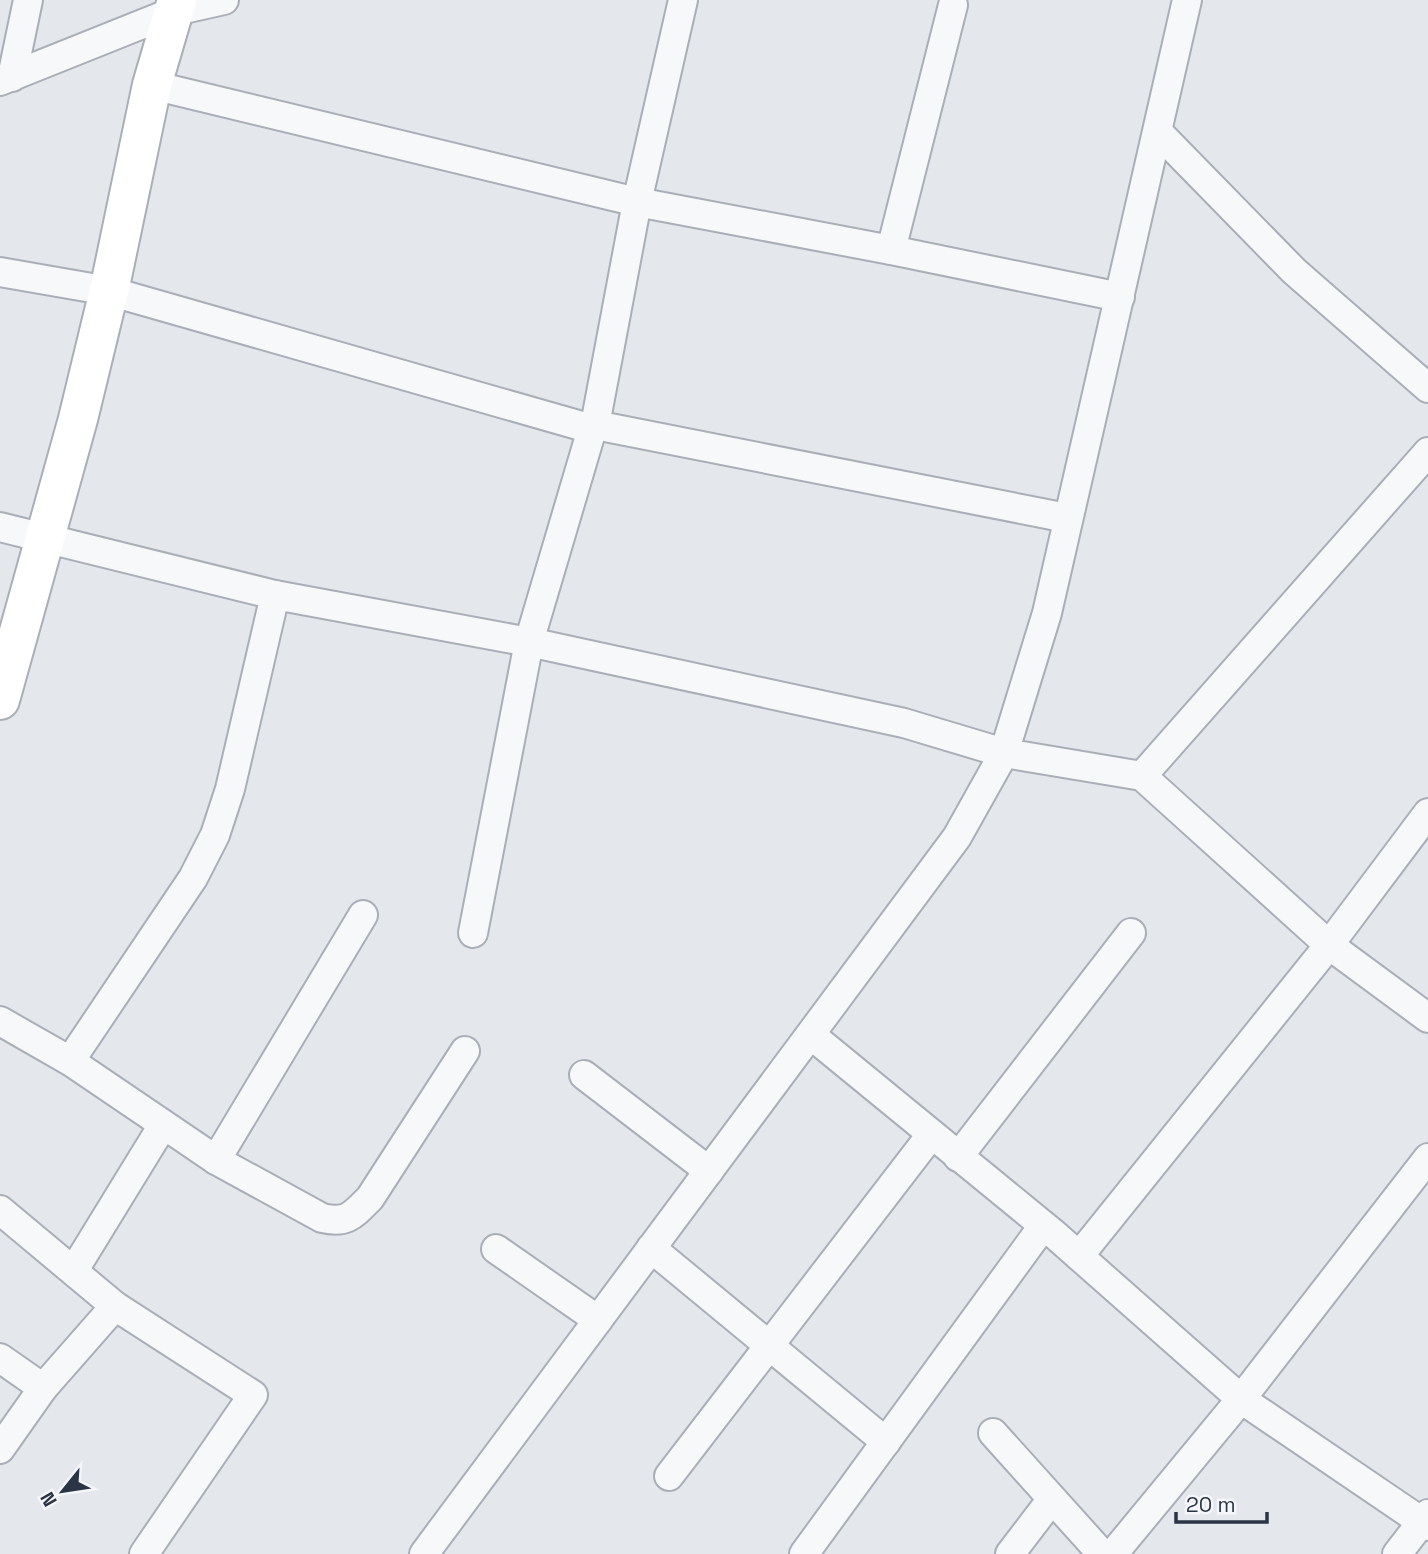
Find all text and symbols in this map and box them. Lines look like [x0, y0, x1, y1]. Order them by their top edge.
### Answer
north arrow [28, 1456, 98, 1526]
scale bar [1176, 1480, 1267, 1524]
text: N [35, 1487, 63, 1511]
text: 20 m [1186, 1491, 1236, 1518]

